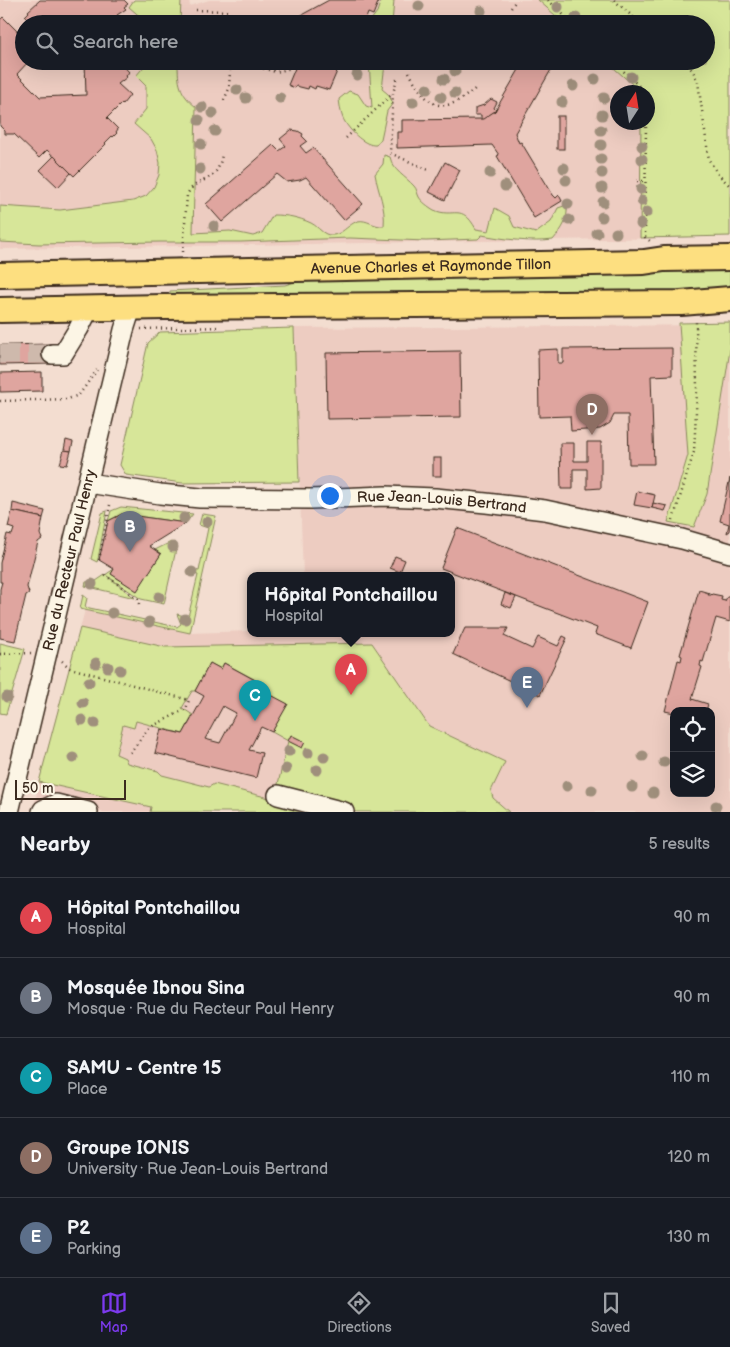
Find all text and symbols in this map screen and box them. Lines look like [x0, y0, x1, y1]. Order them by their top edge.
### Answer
search box [15, 15, 715, 70]
icon: search [33, 29, 61, 57]
text: Search here [73, 31, 178, 54]
north arrow [610, 85, 655, 130]
street label: Avenue Charles et Raymonde Tillon [310, 254, 551, 278]
pin: D [576, 394, 608, 435]
street label: Rue du Recteur Paul Henry [38, 467, 100, 653]
your location [317, 483, 343, 509]
street label: Rue Jean-Louis Bertrand [356, 486, 528, 517]
pin: B [114, 511, 146, 552]
popup [247, 572, 455, 637]
text: Hôpital Pontchaillou [264, 584, 438, 607]
text: Hospital [264, 607, 323, 626]
pin: A [335, 654, 367, 695]
pin: E [511, 667, 543, 708]
pin: C [239, 680, 271, 721]
map controls [670, 707, 715, 797]
button: locate [670, 707, 715, 752]
button: layers [670, 752, 715, 797]
scale bar [15, 777, 126, 800]
text: 50 m [22, 780, 54, 797]
text: Nearby [20, 832, 90, 857]
text: 5 results [648, 835, 710, 854]
text: Hôpital Pontchaillou [67, 897, 240, 920]
text: A [31, 908, 41, 927]
text: 90 m [674, 908, 710, 927]
text: Hospital [67, 920, 126, 939]
text: Mosquée Ibnou Sina [67, 977, 245, 1000]
text: B [30, 988, 42, 1007]
text: 90 m [674, 988, 710, 1007]
text: Mosque · Rue du Recteur Paul Henry [67, 1000, 334, 1019]
text: SAMU - Centre 15 [67, 1057, 222, 1080]
text: C [30, 1068, 42, 1087]
text: 110 m [671, 1068, 710, 1087]
text: Place [67, 1080, 108, 1099]
text: Groupe IONIS [67, 1137, 189, 1160]
text: D [30, 1148, 42, 1167]
text: 120 m [667, 1148, 710, 1167]
text: University · Rue Jean-Louis Bertrand [67, 1160, 328, 1179]
text: P2 [67, 1217, 90, 1240]
text: E [31, 1228, 41, 1247]
text: 130 m [667, 1228, 710, 1247]
text: Parking [67, 1240, 121, 1259]
tab: Map [100, 1289, 128, 1336]
tab: Directions [327, 1289, 392, 1336]
tab: Saved [591, 1289, 630, 1336]

